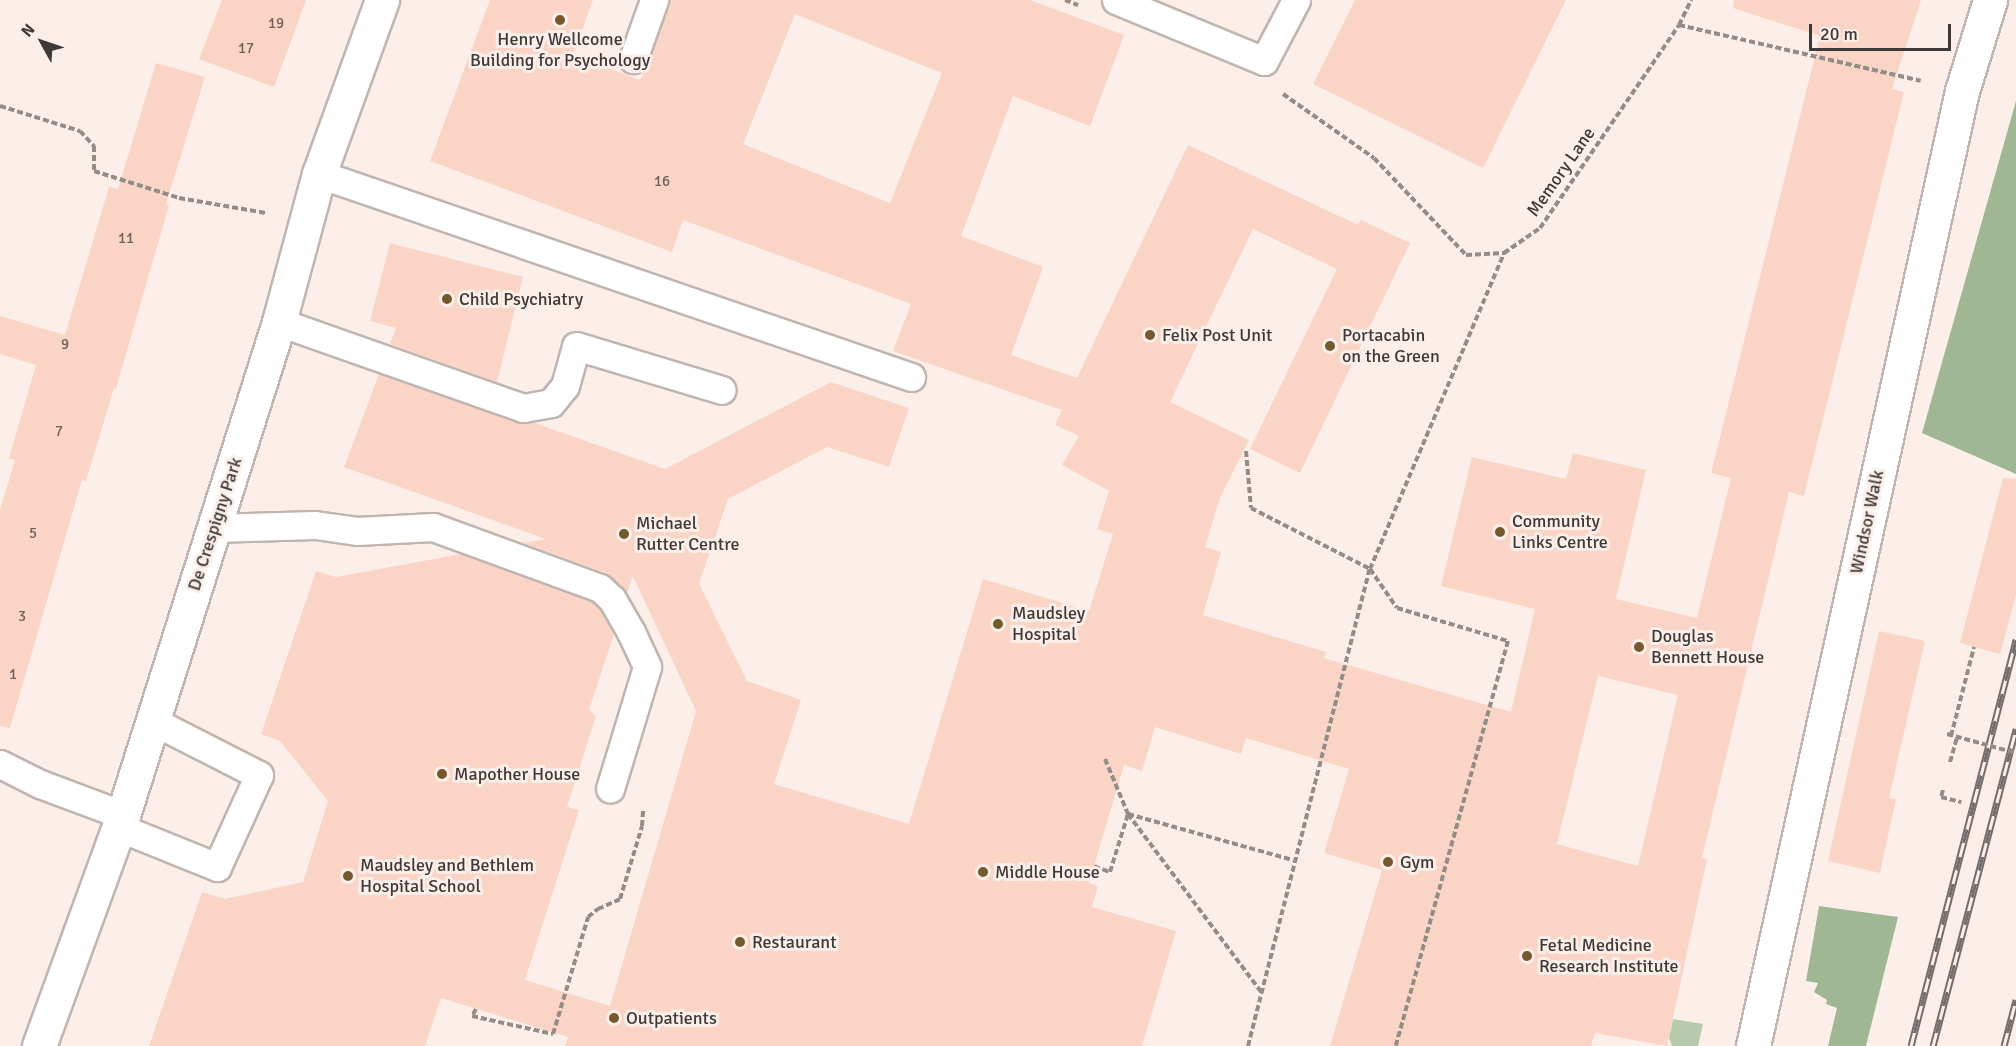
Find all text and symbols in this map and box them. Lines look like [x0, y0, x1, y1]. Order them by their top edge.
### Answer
north arrow [12, 12, 72, 72]
scale bar [1812, 12, 1954, 50]
marker: Henry Wellcome Building for Psychology [553, 13, 567, 27]
house number: 19 [268, 15, 284, 33]
text: N [17, 20, 39, 41]
text: 20 m [1820, 23, 1858, 45]
place label: Henry Wellcome Building for Psychology [470, 29, 650, 72]
house number: 17 [238, 40, 254, 58]
street label: Memory Lane [1522, 123, 1600, 221]
house number: 16 [654, 173, 670, 191]
house number: 11 [118, 230, 134, 248]
place label: Child Psychiatry [459, 288, 583, 310]
marker: Child Psychiatry [440, 292, 454, 306]
place label: Felix Post Unit [1162, 324, 1272, 346]
place label: Portacabin on the Green [1342, 325, 1440, 368]
marker: Felix Post Unit [1143, 328, 1157, 342]
house number: 9 [61, 336, 69, 354]
marker: Portacabin on the Green [1323, 339, 1337, 353]
house number: 7 [55, 423, 63, 441]
street label: De Crespigny Park [183, 455, 247, 593]
street label: Windsor Walk [1845, 468, 1889, 576]
place label: Community Links Centre [1512, 511, 1608, 554]
place label: Michael Rutter Centre [636, 513, 739, 556]
house number: 5 [29, 525, 37, 543]
marker: Community Links Centre [1493, 525, 1507, 539]
marker: Michael Rutter Centre [617, 527, 631, 541]
place label: Maudsley Hospital [1012, 603, 1085, 646]
house number: 3 [18, 608, 26, 626]
marker: Maudsley Hospital [989, 615, 1007, 633]
place label: Douglas Bennett House [1651, 626, 1764, 668]
marker: Douglas Bennett House [1632, 640, 1646, 654]
house number: 1 [9, 666, 17, 684]
place label: Mapother House [454, 763, 580, 785]
marker: Mapother House [435, 767, 449, 781]
place label: Gym [1400, 851, 1434, 873]
place label: Maudsley and Bethlem Hospital School [360, 855, 534, 898]
marker: Gym [1381, 855, 1395, 869]
place label: Middle House [995, 861, 1100, 883]
marker: Middle House [976, 865, 990, 879]
marker: Maudsley and Bethlem Hospital School [341, 869, 355, 883]
place label: Restaurant [752, 931, 836, 953]
marker: Restaurant [733, 935, 747, 949]
place label: Fetal Medicine Research Institute [1539, 935, 1679, 978]
marker: Fetal Medicine Research Institute [1520, 949, 1534, 963]
place label: Outpatients [626, 1007, 717, 1029]
marker: Outpatients [607, 1011, 621, 1025]

